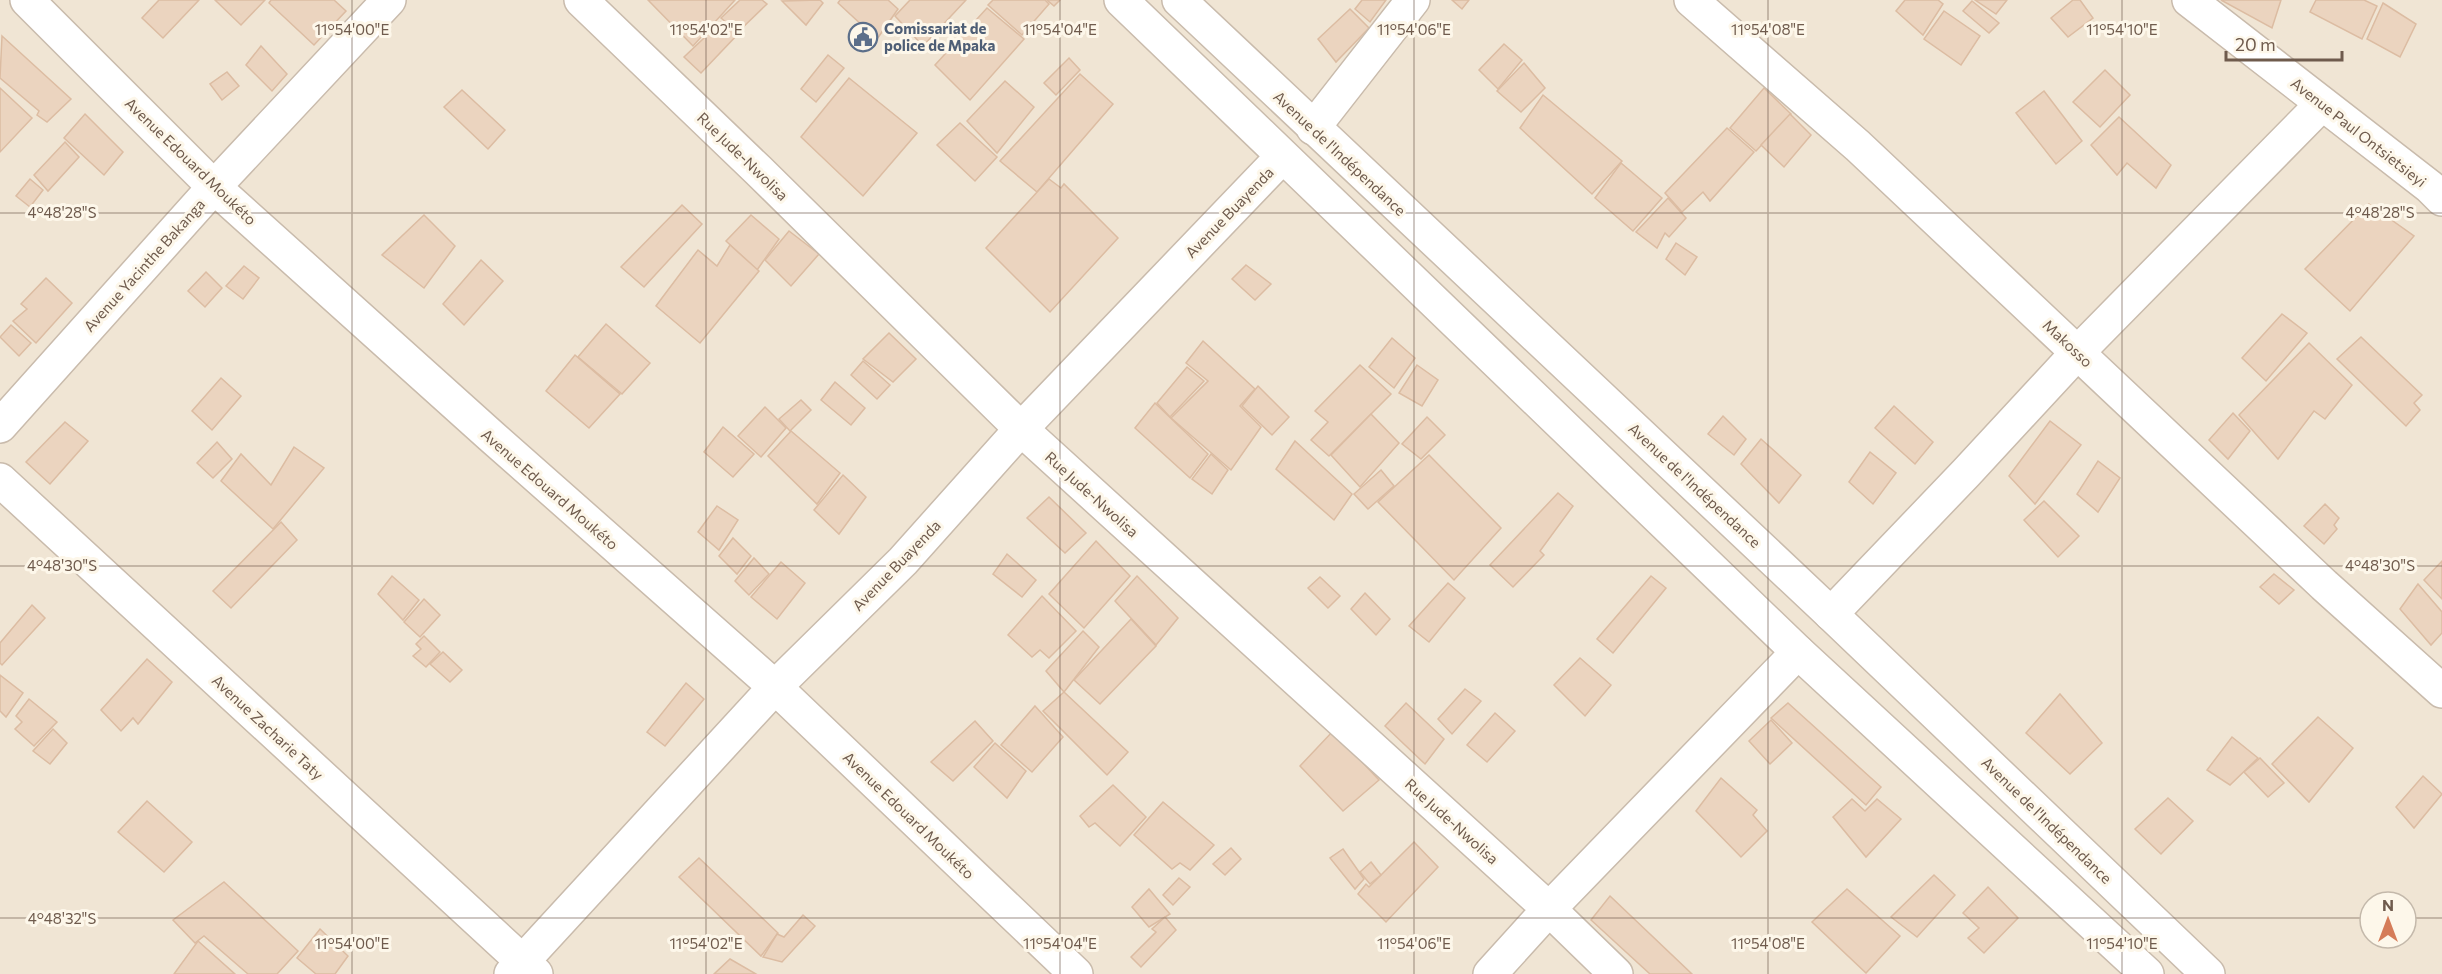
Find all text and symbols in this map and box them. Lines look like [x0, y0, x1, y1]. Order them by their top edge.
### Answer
place label: Comissariat de police de Mpaka [884, 19, 996, 54]
text: 11°54'00"E [315, 20, 389, 38]
text: 11°54'02"E [669, 20, 743, 38]
text: 11°54'04"E [1023, 20, 1097, 38]
text: 11°54'06"E [1377, 20, 1451, 38]
text: 11°54'08"E [1731, 20, 1805, 38]
text: 11°54'10"E [2086, 20, 2158, 38]
public building icon: Comissariat de police de Mpaka [847, 21, 879, 53]
scale bar [2226, 24, 2342, 62]
text: 20 m [2235, 33, 2276, 55]
street label: Avenue Paul Ontsietsieyi [2288, 74, 2430, 190]
street label: Avenue de l'Indépendance [1270, 87, 1410, 219]
street label: Avenue Edouard Moukéto [122, 94, 260, 228]
street label: Rue Jude-Nwolisa [694, 108, 792, 204]
street label: Avenue Buayenda [1181, 163, 1277, 261]
street label: Avenue Yacinthe Bakanga [80, 195, 208, 335]
text: 4°48'28"S [28, 203, 97, 221]
text: 4°48'28"S [2346, 203, 2415, 221]
street label: Makosso [2039, 316, 2097, 370]
street label: Avenue de l'Indépendance [1625, 419, 1765, 551]
street label: Avenue Edouard Moukéto [478, 425, 622, 553]
street label: Rue Jude-Nwolisa [1042, 447, 1142, 541]
street label: Avenue Buayenda [848, 516, 944, 614]
text: 4°48'30"S [27, 556, 97, 574]
text: 4°48'30"S [2345, 556, 2415, 574]
street label: Avenue Zacharie Taty [209, 671, 327, 783]
street label: Avenue Edouard Moukéto [840, 748, 978, 882]
street label: Avenue de l'Indépendance [1978, 753, 2116, 887]
street label: Rue Jude-Nwolisa [1402, 774, 1502, 868]
north arrow [2358, 890, 2418, 950]
text: N [2382, 895, 2394, 914]
text: 4°48'32"S [28, 909, 96, 927]
text: 11°54'00"E [315, 934, 389, 952]
text: 11°54'02"E [669, 934, 743, 952]
text: 11°54'04"E [1023, 934, 1097, 952]
text: 11°54'06"E [1377, 934, 1451, 952]
text: 11°54'08"E [1731, 934, 1805, 952]
text: 11°54'10"E [2086, 934, 2158, 952]

